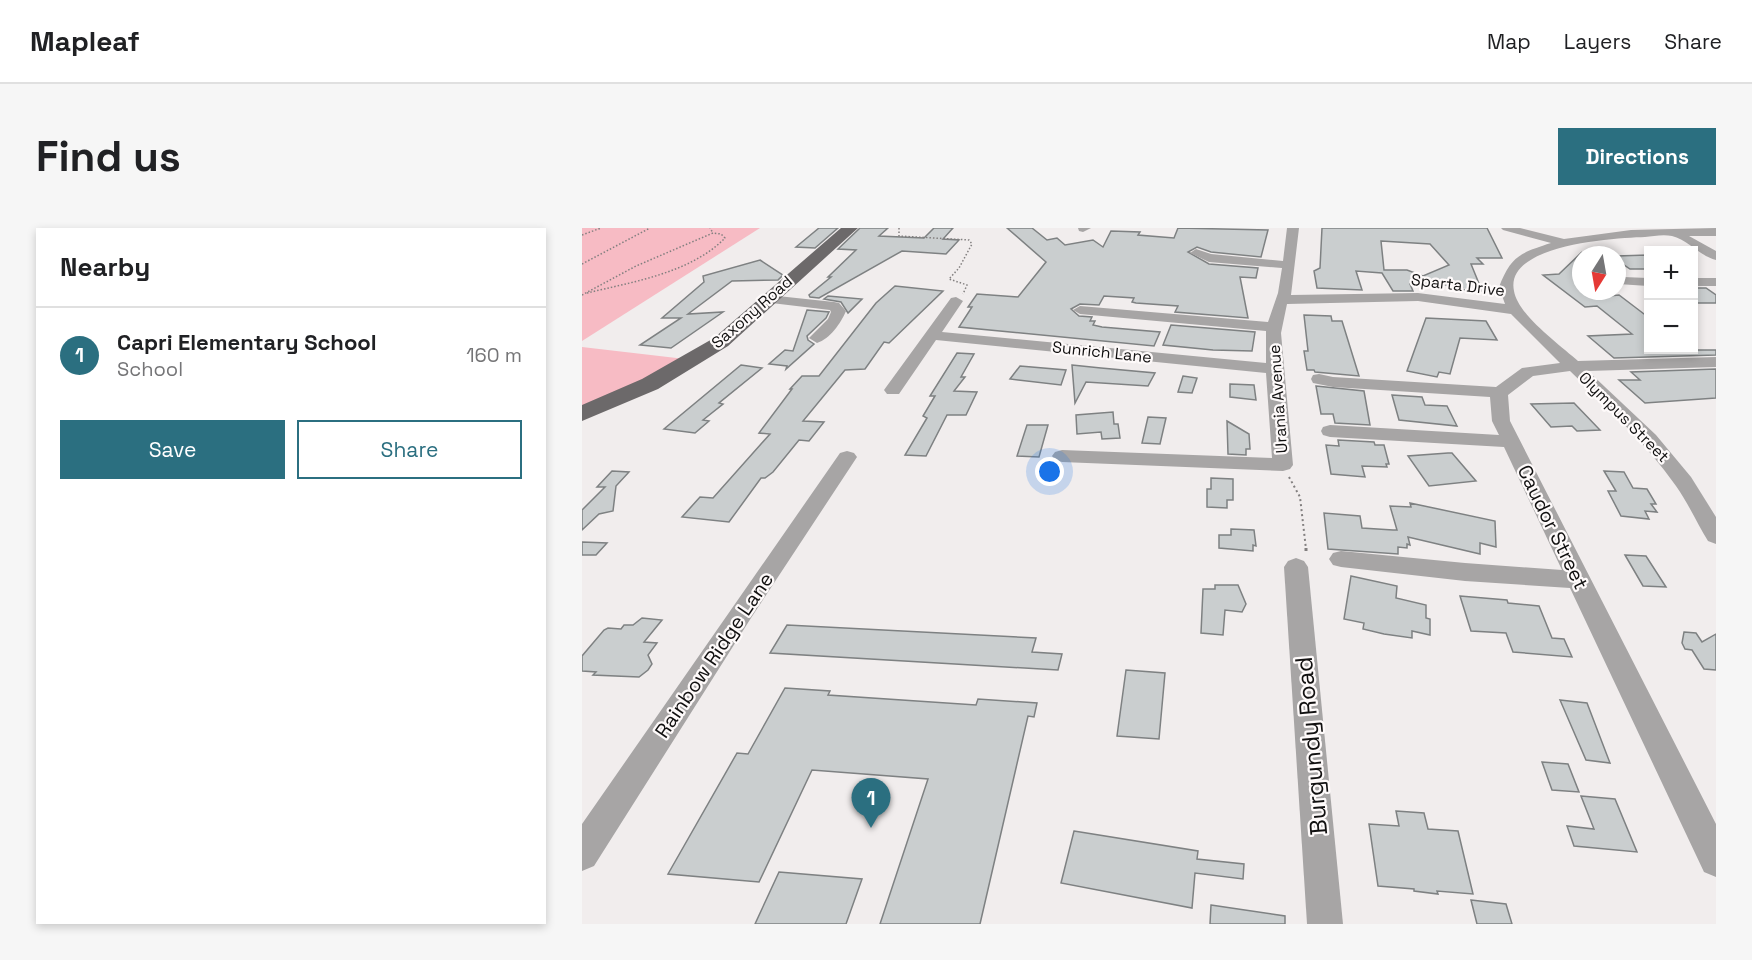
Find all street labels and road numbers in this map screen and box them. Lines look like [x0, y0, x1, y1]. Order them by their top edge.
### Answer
street label: Sparta Drive [1410, 269, 1506, 301]
street label: Saxony Road [707, 271, 797, 353]
street label: Sunrich Lane [1051, 336, 1153, 368]
street label: Urania Avenue [1264, 344, 1292, 454]
street label: Olympus Street [1574, 367, 1674, 467]
street label: Caudor Street [1512, 460, 1594, 594]
street label: Rainbow Ridge Lane [649, 567, 779, 743]
street label: Burgundy Road [1288, 655, 1334, 837]

